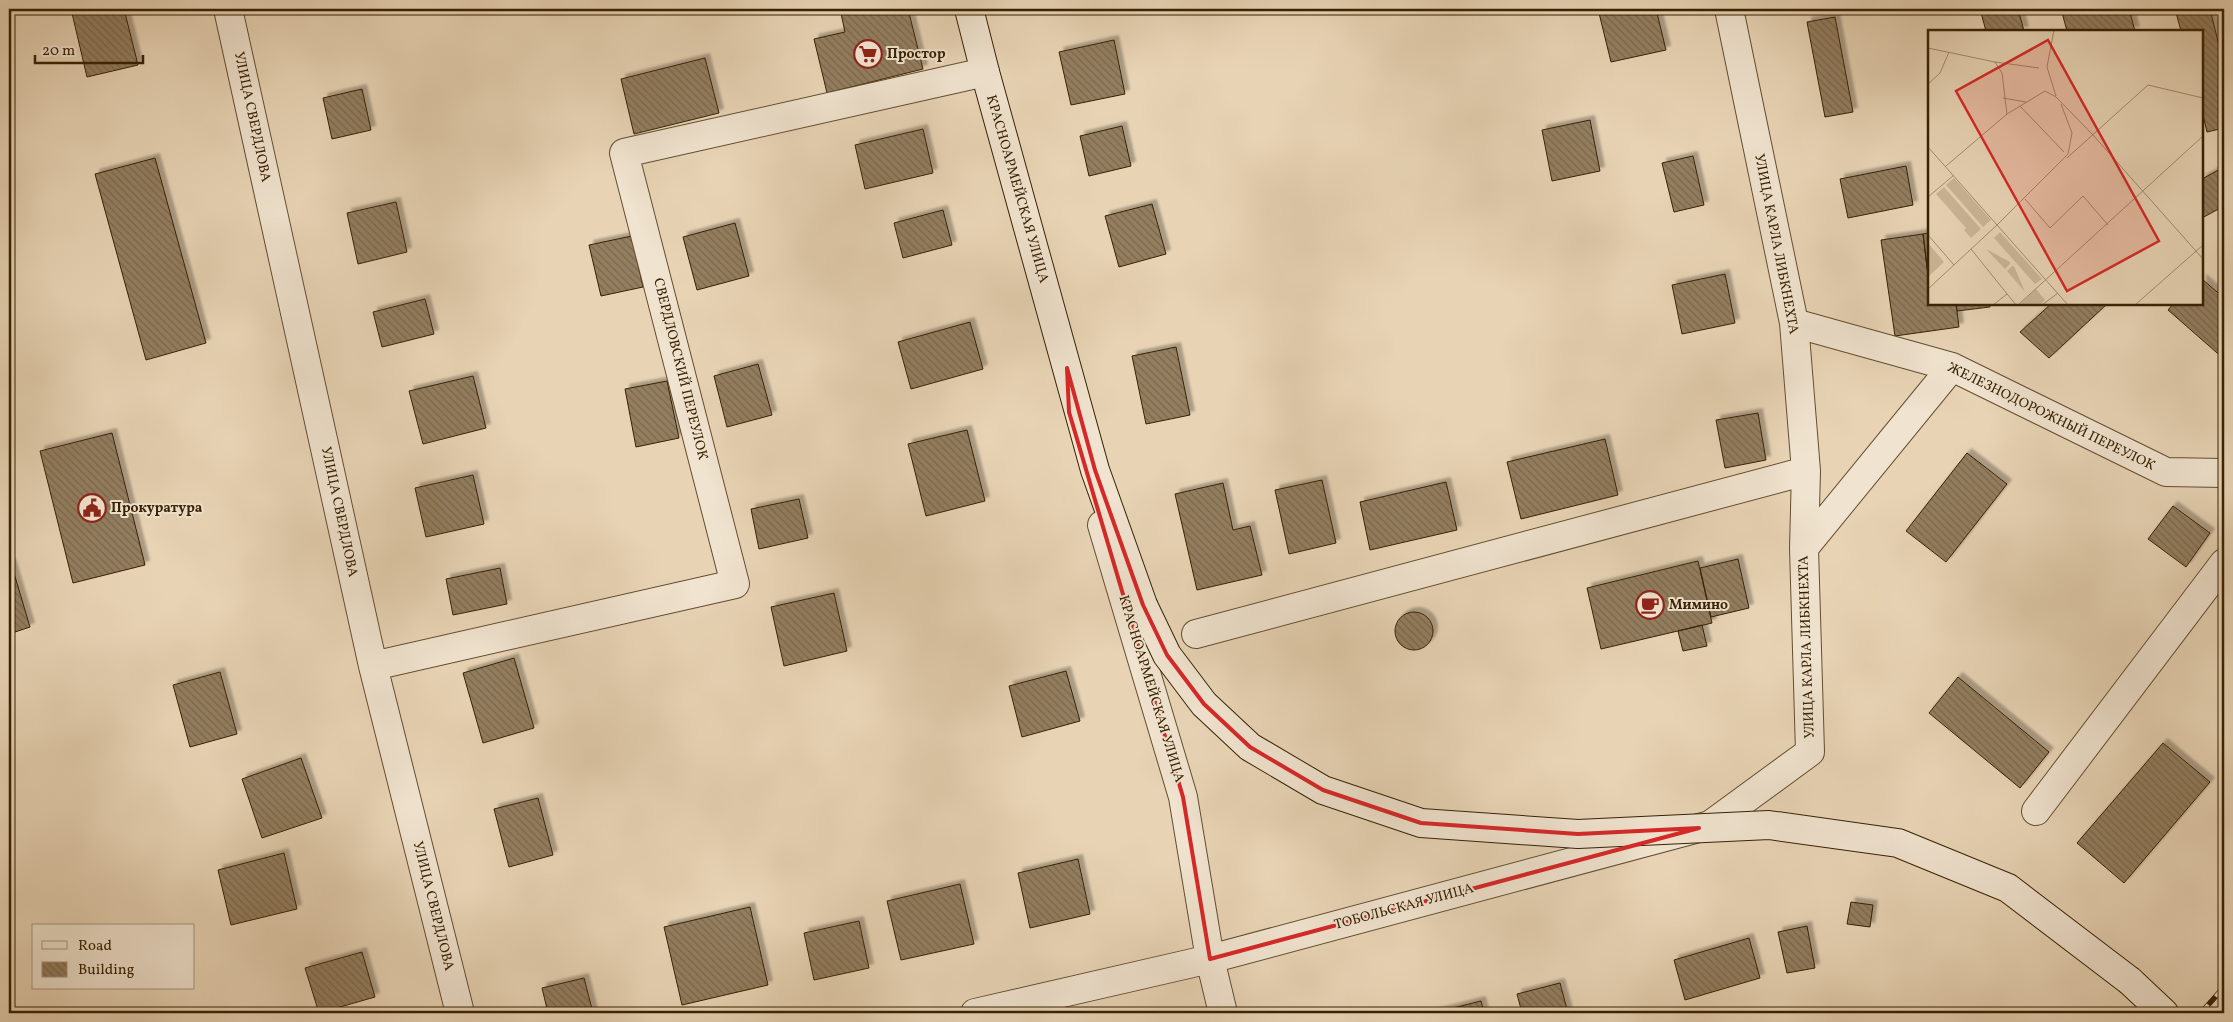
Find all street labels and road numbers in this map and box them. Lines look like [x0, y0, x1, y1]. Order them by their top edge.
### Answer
street label: УЛИЦА СВЕРДЛОВА [229, 50, 275, 184]
street label: КРАСНОАРМЕЙСКАЯ УЛИЦА [981, 92, 1054, 285]
street label: УЛИЦА КАРЛА ЛИБКНЕХТА [1749, 152, 1803, 336]
street label: СВЕРДЛОВСКИЙ ПЕРЕУЛОК [648, 276, 713, 462]
street label: ЖЕЛЕЗНОДОРОЖНЫЙ ПЕРЕУЛОК [1944, 357, 2159, 476]
street label: УЛИЦА СВЕРДЛОВА [316, 445, 362, 579]
street label: УЛИЦА КАРЛА ЛИБКНЕХТА [1794, 555, 1820, 739]
street label: КРАСНОАРМЕЙСКАЯ УЛИЦА [1113, 593, 1190, 785]
street label: УЛИЦА СВЕРДЛОВА [408, 839, 458, 973]
street label: ТОБОЛЬСКАЯ УЛИЦА [1332, 879, 1476, 935]

